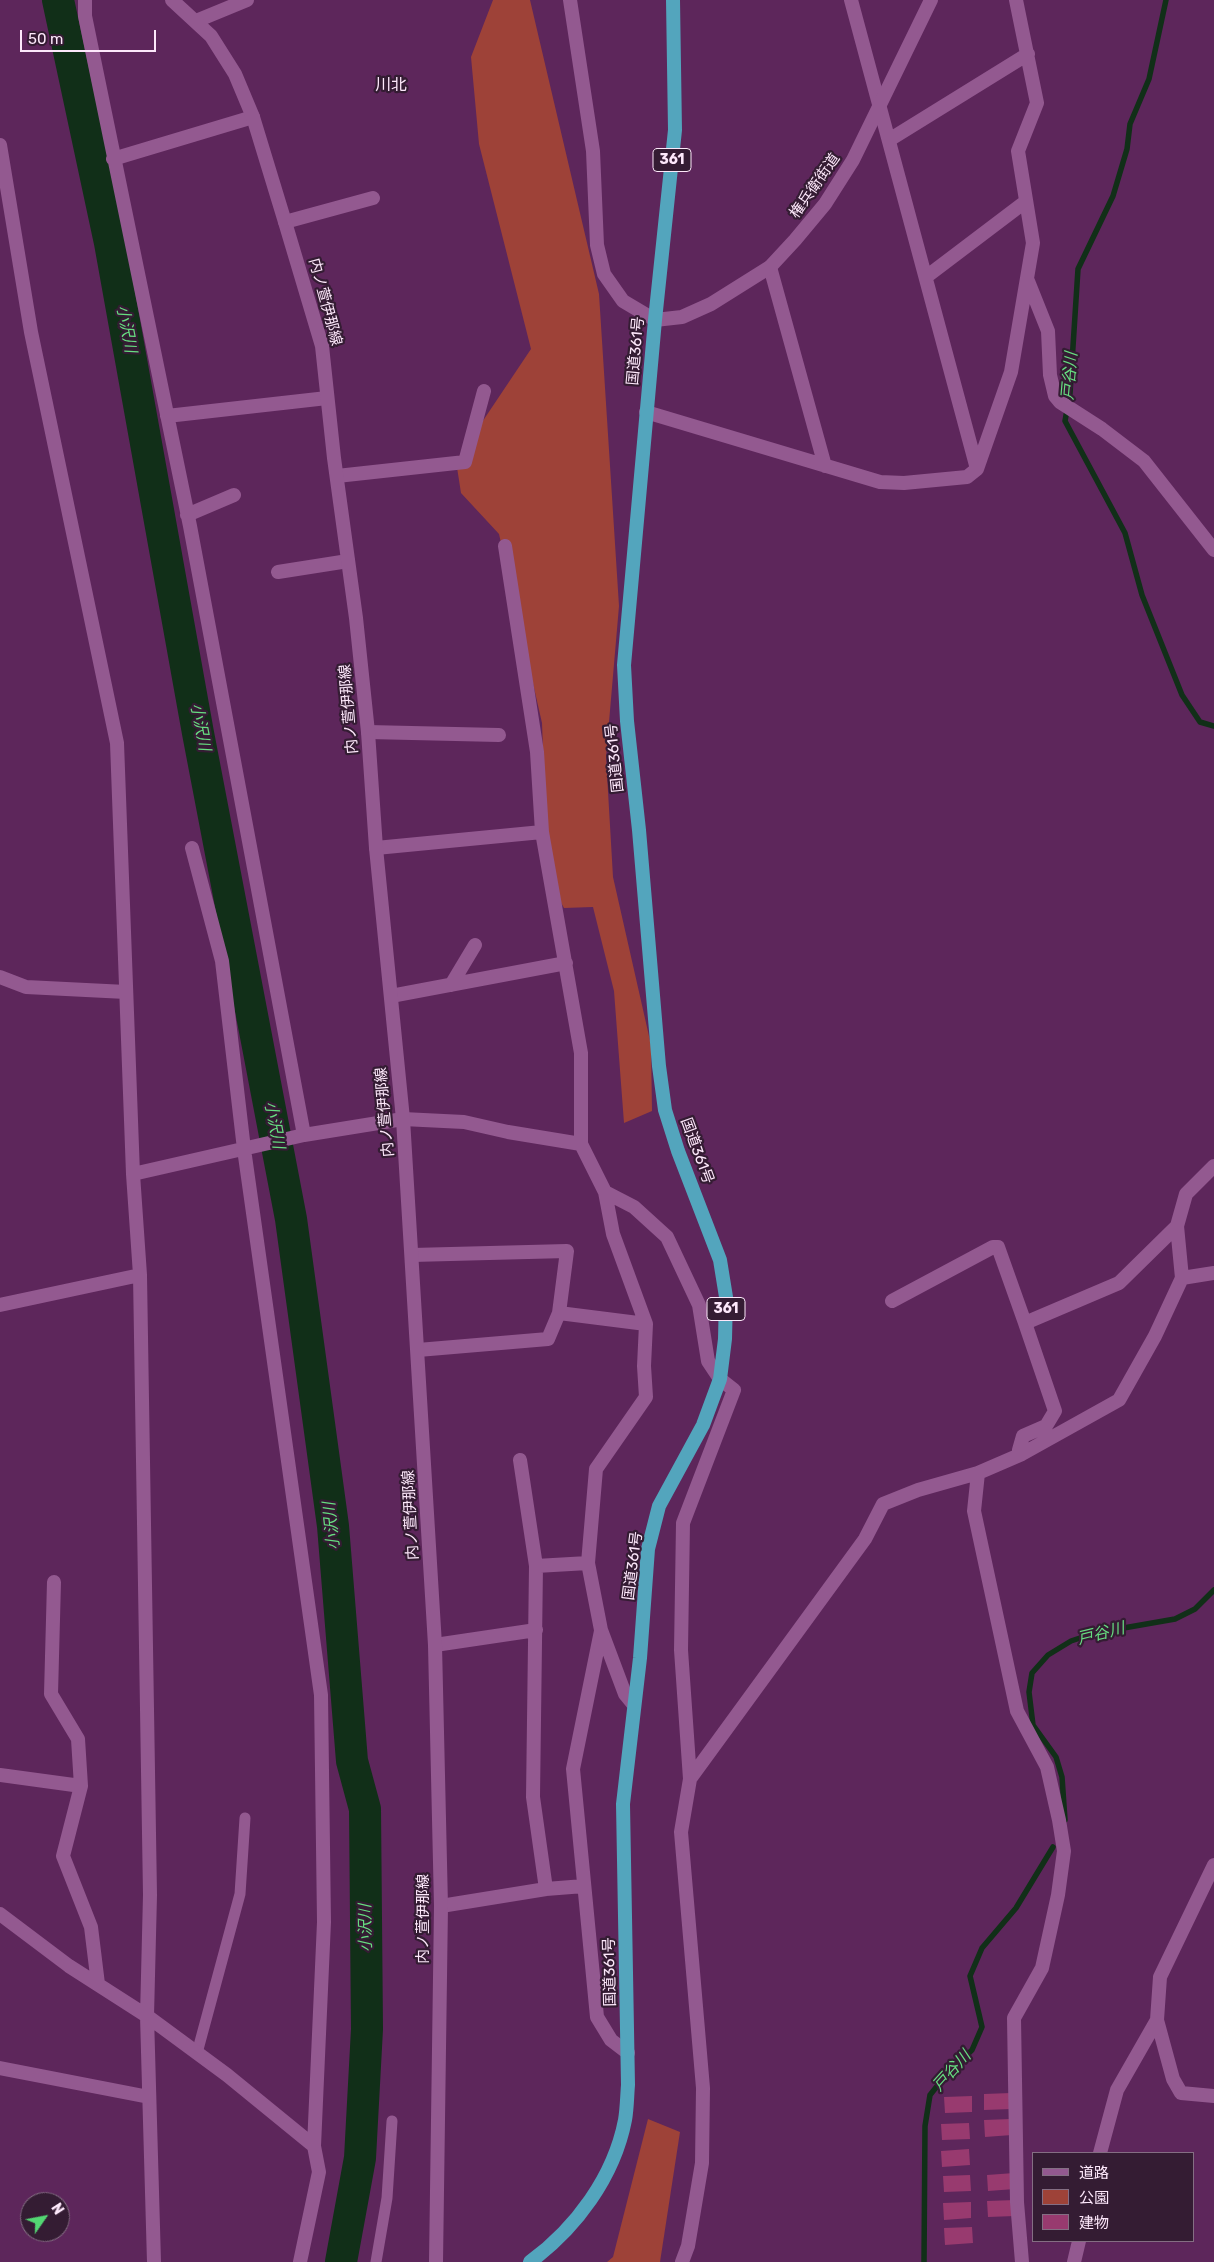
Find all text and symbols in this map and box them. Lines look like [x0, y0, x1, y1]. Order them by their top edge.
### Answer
scale bar [22, 20, 159, 52]
text: 50 m [28, 30, 63, 48]
district label: 川北 [375, 75, 407, 95]
road number: 361 [653, 148, 691, 172]
street label: 権兵衛街道 [786, 150, 844, 222]
street label: 内ノ萱伊那線 [305, 256, 345, 348]
water label: 小沢川 [112, 304, 140, 354]
street label: 国道361号 [624, 316, 648, 386]
water label: 戸谷川 [1058, 351, 1082, 401]
street label: 内ノ萱伊那線 [336, 663, 362, 755]
water label: 小沢川 [186, 702, 214, 752]
street label: 国道361号 [602, 723, 628, 793]
street label: 内ノ萱伊那線 [372, 1066, 398, 1158]
water label: 小沢川 [260, 1100, 288, 1150]
street label: 国道361号 [677, 1115, 717, 1187]
road number: 361 [707, 1298, 745, 1320]
street label: 内ノ萱伊那線 [400, 1470, 422, 1560]
water label: 小沢川 [320, 1501, 344, 1551]
street label: 国道361号 [620, 1531, 646, 1601]
water label: 戸谷川 [1075, 1619, 1127, 1649]
street label: 内ノ萱伊那線 [415, 1874, 433, 1964]
water label: 小沢川 [356, 1904, 376, 1952]
street label: 国道361号 [600, 1937, 620, 2007]
water label: 戸谷川 [929, 2047, 975, 2095]
legend [1032, 2152, 1194, 2242]
text: 道路 [1079, 2164, 1109, 2182]
text: 公園 [1079, 2189, 1109, 2207]
north arrow [20, 2192, 70, 2242]
text: N [47, 2200, 67, 2218]
text: 建物 [1079, 2214, 1109, 2232]

